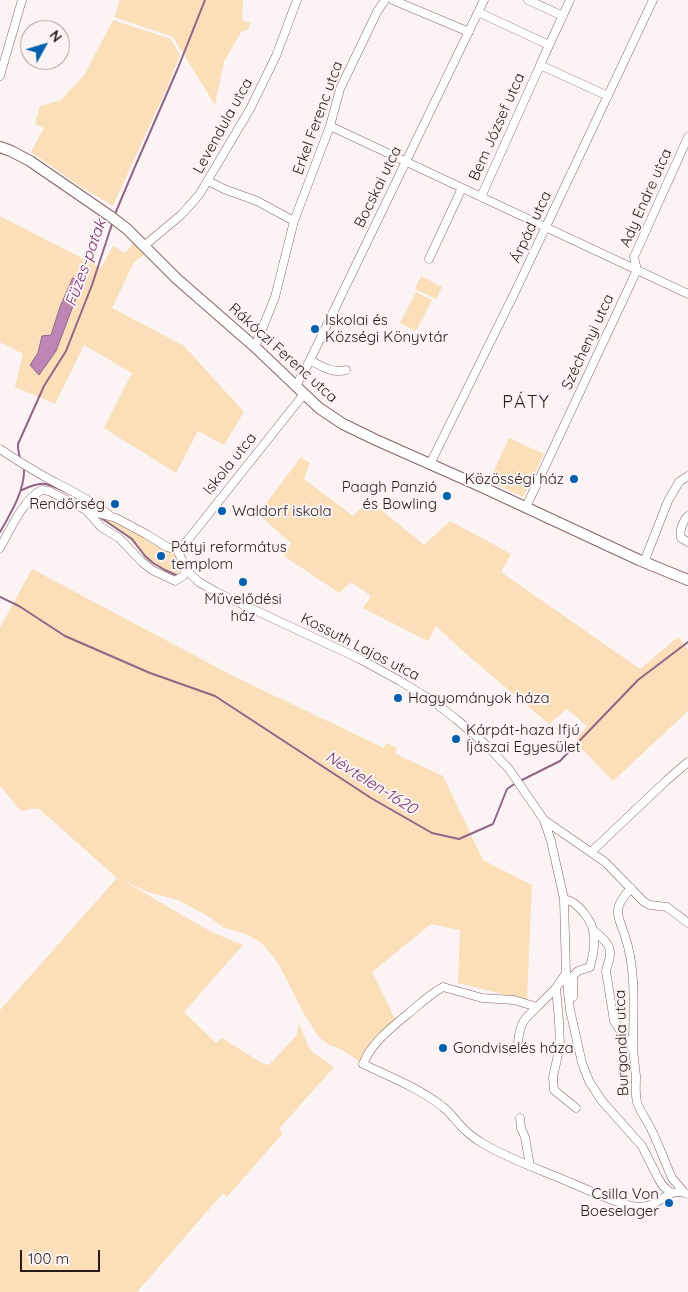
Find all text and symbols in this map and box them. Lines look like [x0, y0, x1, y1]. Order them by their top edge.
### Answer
north arrow [20, 20, 70, 70]
text: N [46, 27, 66, 46]
street label: Erkel Ferenc utca [289, 59, 347, 177]
street label: Bem József utca [465, 70, 529, 184]
street label: Levendula utca [189, 75, 257, 177]
street label: Bocskai utca [351, 143, 405, 231]
street label: Ady Endre utca [616, 146, 676, 250]
street label: Árpád utca [507, 188, 555, 266]
water label: Füzes-patak [61, 217, 111, 309]
street label: Széchenyi utca [558, 291, 618, 393]
street label: Rákóczi Ferenc utca [225, 299, 341, 407]
place label: Iskolai és Községi Könyvtár [325, 311, 448, 346]
marker: Iskolai és Községi Könyvtár [309, 323, 321, 335]
district label: PÁTY [502, 392, 550, 414]
street label: Iskola utca [200, 429, 260, 499]
place label: Közösségi ház [465, 470, 564, 488]
marker: Közösségi ház [568, 473, 580, 485]
place label: Paagh Panzió és Bowling [342, 478, 437, 513]
marker: Paagh Panzió és Bowling [441, 490, 453, 502]
place label: Rendőrség [29, 495, 105, 513]
marker: Rendőrség [109, 498, 121, 510]
place label: Waldorf iskola [232, 502, 332, 520]
marker: Waldorf iskola [216, 505, 228, 517]
place label: Pátyi református templom [171, 538, 287, 573]
marker: Pátyi református templom [155, 550, 167, 562]
marker: Művelődési ház [237, 576, 249, 588]
place label: Művelődési ház [204, 590, 282, 625]
street label: Kossuth Lajos utca [298, 609, 422, 685]
place label: Hagyományok háza [408, 689, 550, 707]
marker: Hagyományok háza [392, 692, 404, 704]
place label: Kárpát-haza Ifjú Íjászai Egyesület [466, 721, 581, 756]
marker: Kárpát-haza Ifjú Íjászai Egyesület [450, 733, 462, 745]
water label: Névtelen-1620 [322, 747, 420, 819]
street label: Burgondia utca [611, 989, 633, 1097]
place label: Gondviselés háza [453, 1039, 574, 1057]
marker: Gondviselés háza [437, 1042, 449, 1054]
place label: Csilla Von Boeselager [580, 1185, 659, 1220]
marker: Csilla Von Boeselager [663, 1197, 675, 1209]
scale bar [22, 1240, 102, 1272]
text: 100 m [28, 1249, 69, 1268]

